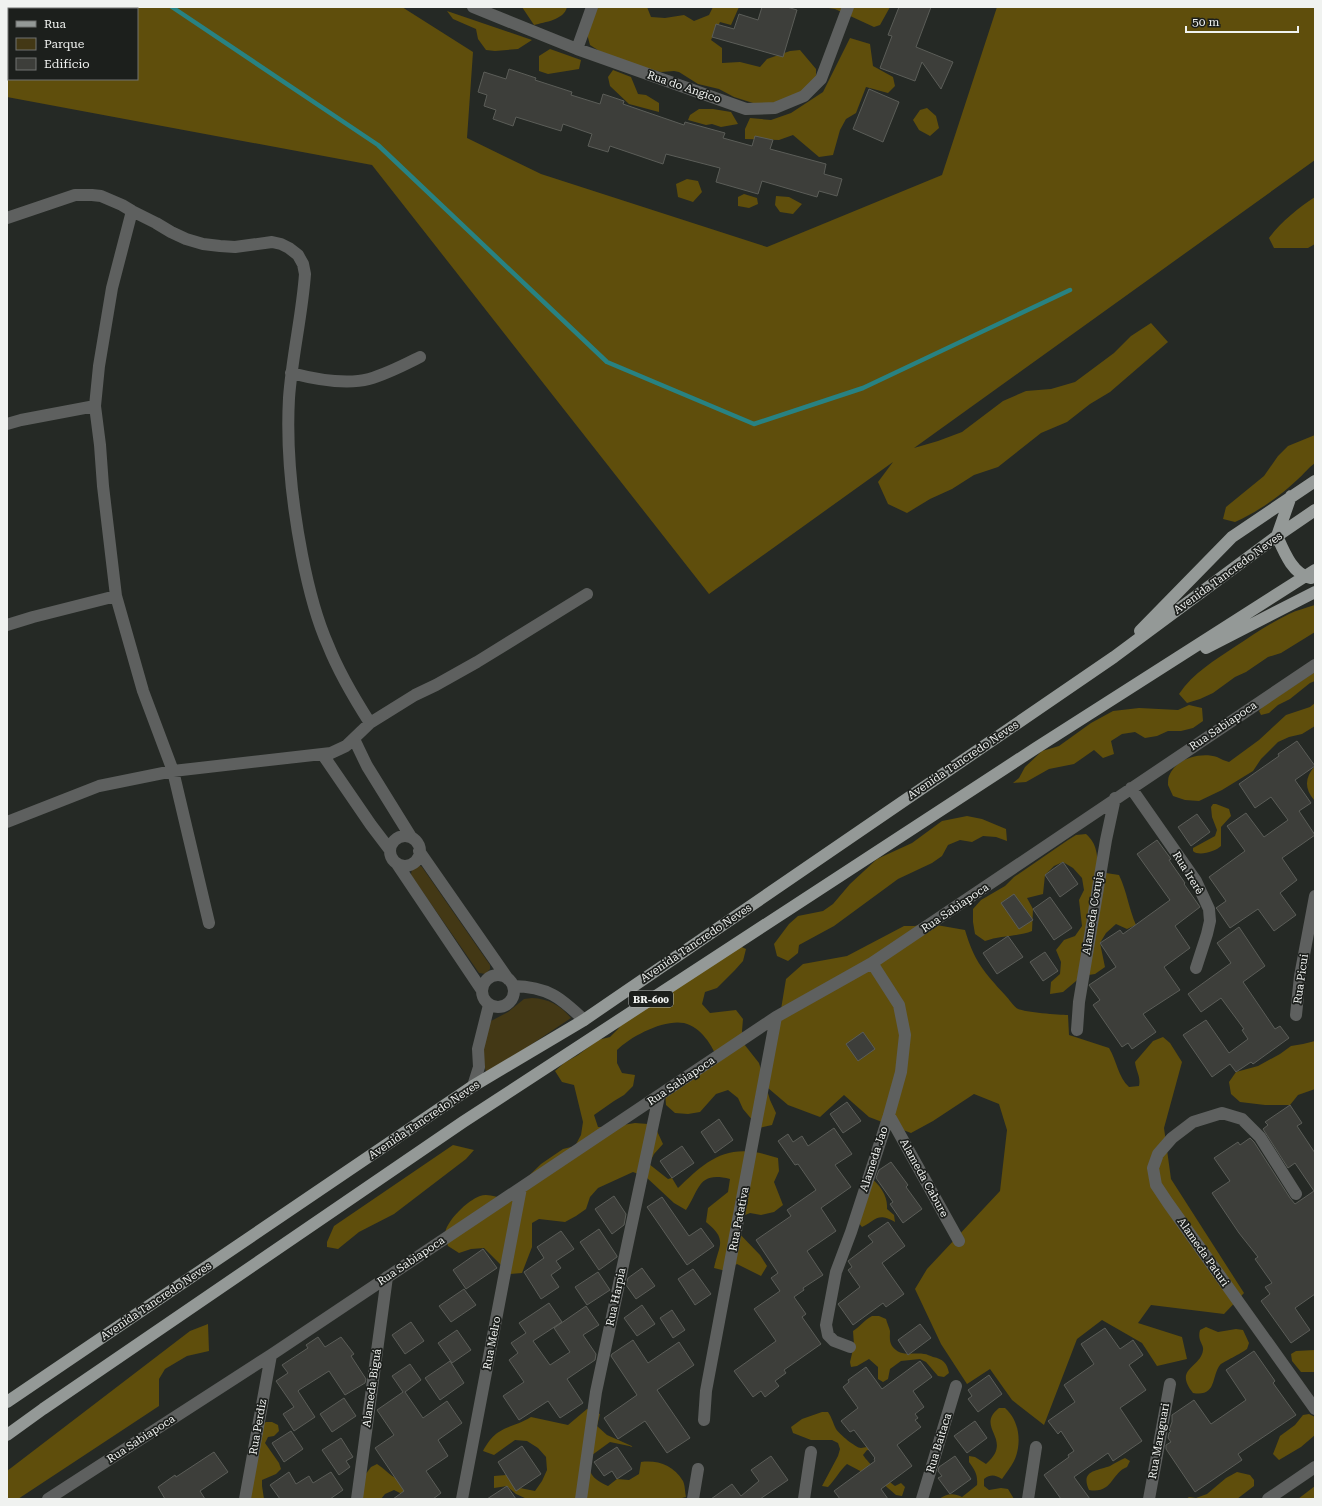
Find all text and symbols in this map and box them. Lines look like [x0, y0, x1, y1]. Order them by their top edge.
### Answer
legend [8, 8, 138, 80]
scale bar [1186, 8, 1298, 34]
text: 50 m [1192, 15, 1219, 29]
text: Rua [44, 17, 67, 31]
text: Parque [44, 37, 85, 51]
text: Edifício [44, 57, 90, 71]
street label: Rua do Angico [645, 68, 723, 106]
street label: Avenida Tancredo Neves [1171, 529, 1285, 617]
street label: Rua Sabiapoca [1187, 699, 1259, 753]
street label: Avenida Tancredo Neves [905, 718, 1021, 802]
street label: Rua Irerê [1170, 849, 1206, 897]
street label: Alameda Coruja [1080, 870, 1106, 956]
street label: Rua Sabiapoca [919, 881, 991, 935]
street label: Avenida Tancredo Neves [638, 901, 754, 985]
street label: Rua Picui [1291, 953, 1311, 1005]
road number: BR-600 [629, 991, 673, 1007]
street label: Rua Sabiapoca [645, 1054, 717, 1108]
street label: Avenida Tancredo Neves [366, 1078, 482, 1162]
street label: Alameda Jao [857, 1125, 891, 1193]
street label: Alameda Cabure [897, 1137, 951, 1219]
street label: Rua Patativa [726, 1186, 752, 1252]
street label: Alameda Paturi [1175, 1215, 1232, 1289]
street label: Rua Sabiapoca [375, 1234, 447, 1288]
street label: Avenida Tancredo Neves [98, 1259, 214, 1343]
street label: Rua Harpia [603, 1267, 629, 1327]
street label: Rua Melro [480, 1315, 504, 1371]
street label: Alameda Biguá [360, 1348, 384, 1428]
street label: Rua Perdiz [247, 1398, 269, 1456]
street label: Rua Maraguari [1146, 1402, 1172, 1480]
street label: Rua Sabiapoca [105, 1412, 178, 1466]
street label: Rua Baitaca [924, 1412, 954, 1474]

